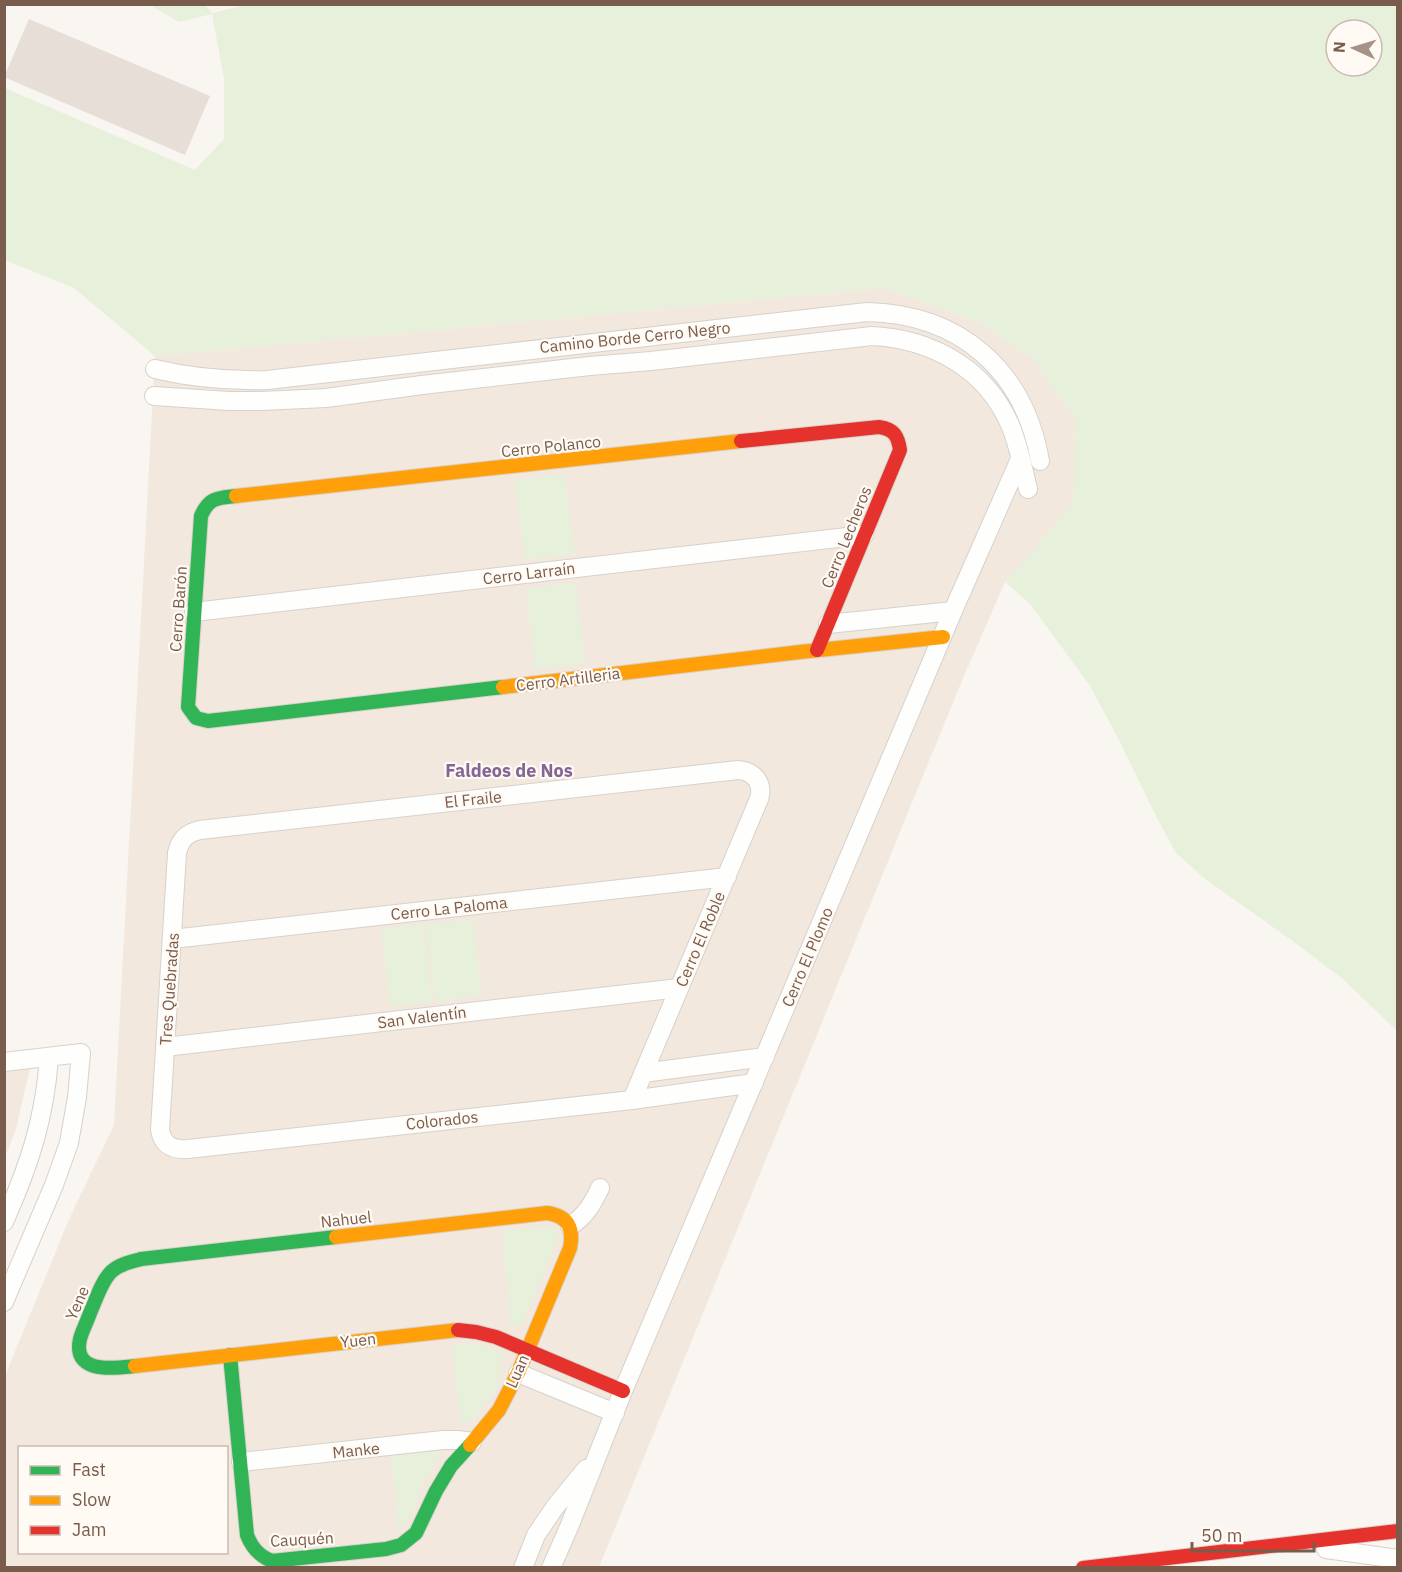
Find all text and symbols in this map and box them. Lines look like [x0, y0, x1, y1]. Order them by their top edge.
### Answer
north arrow [1324, 18, 1384, 78]
text: N [1329, 40, 1349, 53]
street label: Camino Borde Cerro Negro [539, 317, 731, 357]
street label: Cerro Polanco [500, 431, 602, 461]
street label: Cerro Lecheros [816, 483, 876, 591]
street label: Cerro Larraín [482, 557, 576, 589]
street label: Cerro Barón [165, 565, 191, 653]
street label: Cerro Artilleria [515, 663, 622, 695]
district label: Faldeos de Nos [445, 759, 573, 782]
street label: El Fraile [443, 786, 503, 812]
street label: Cerro El Roble [671, 888, 729, 990]
street label: Cerro La Paloma [390, 892, 509, 924]
street label: Cerro El Plomo [777, 904, 837, 1010]
street label: Tres Quebradas [155, 932, 183, 1046]
street label: San Valentín [376, 1002, 468, 1032]
street label: Colorados [405, 1106, 479, 1134]
street label: Nahuel [320, 1206, 372, 1232]
street label: Yene [61, 1283, 93, 1323]
street label: Yuen [339, 1328, 377, 1352]
street label: Luan [501, 1351, 533, 1391]
street label: Manke [331, 1438, 381, 1462]
legend [18, 1446, 228, 1554]
text: Fast [72, 1458, 106, 1481]
text: Slow [72, 1488, 111, 1511]
scale bar [1192, 1515, 1314, 1553]
text: Jam [72, 1518, 107, 1541]
text: 50 m [1201, 1524, 1243, 1547]
street label: Cauquén [270, 1527, 334, 1551]

